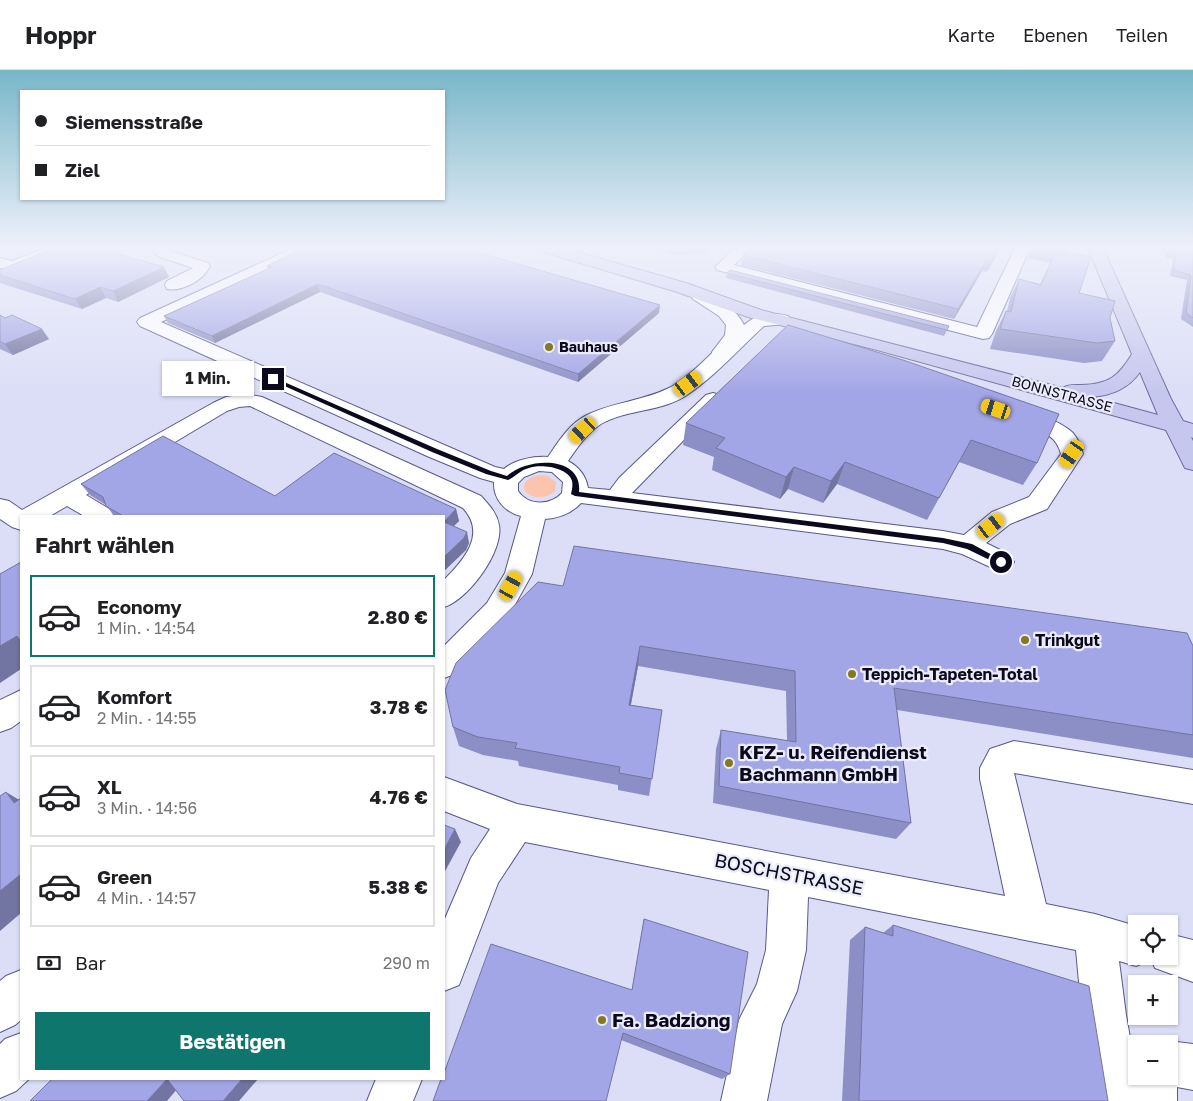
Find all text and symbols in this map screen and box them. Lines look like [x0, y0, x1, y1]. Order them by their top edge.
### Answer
text: Hoppr [25, 20, 97, 49]
text: Karte [948, 24, 995, 46]
text: Ebenen [1023, 24, 1088, 46]
text: Teilen [1116, 24, 1168, 46]
text: Siemensstraße [65, 110, 203, 133]
text: Ziel [65, 158, 100, 181]
place label: Bauhaus [559, 338, 618, 355]
marker: Bauhaus [543, 341, 555, 353]
callout: 1 Min. [163, 362, 256, 396]
text: 1 Min. [185, 368, 231, 388]
route end [262, 368, 284, 390]
car [671, 369, 704, 399]
street label: BONNSTRASSE [1010, 372, 1114, 415]
car [979, 397, 1012, 421]
car [566, 414, 599, 446]
car [1057, 437, 1086, 471]
car [974, 511, 1007, 541]
text: Fahrt wählen [35, 531, 174, 558]
route start [990, 551, 1012, 573]
car [497, 569, 524, 603]
icon: car [37, 594, 82, 639]
text: Economy [97, 595, 182, 618]
text: 2.80 € [368, 605, 428, 628]
text: 1 Min. · 14:54 [97, 618, 196, 638]
place label: Trinkgut [1035, 630, 1100, 650]
marker: Trinkgut [1019, 634, 1031, 646]
place label: Teppich-Tapeten-Total [862, 664, 1038, 684]
marker: Teppich-Tapeten-Total [846, 668, 858, 680]
icon: car [37, 684, 82, 729]
text: Komfort [97, 685, 172, 708]
text: 3.78 € [370, 695, 428, 718]
text: 2 Min. · 14:55 [97, 708, 197, 728]
place label: KFZ- u. Reifendienst Bachmann GmbH [739, 740, 927, 785]
marker: KFZ- u. Reifendienst Bachmann GmbH [723, 757, 735, 769]
icon: car [37, 774, 82, 819]
text: XL [97, 775, 122, 798]
text: 4.76 € [369, 785, 428, 808]
text: 3 Min. · 14:56 [97, 798, 197, 818]
street label: BOSCHSTRASSE [713, 848, 866, 899]
icon: car [37, 864, 82, 909]
text: Green [97, 865, 152, 888]
text: 5.38 € [368, 875, 428, 898]
text: 4 Min. · 14:57 [97, 888, 196, 908]
map controls [1128, 915, 1178, 1085]
button: locate [1128, 915, 1178, 965]
icon: cash [35, 949, 63, 977]
text: Bar [75, 951, 106, 974]
text: 290 m [383, 953, 430, 973]
button: + [1128, 975, 1178, 1025]
place label: Fa. Badziong [612, 1008, 730, 1031]
button: Bestätigen [35, 1012, 430, 1070]
marker: Fa. Badziong [596, 1014, 608, 1026]
button: − [1128, 1035, 1178, 1085]

